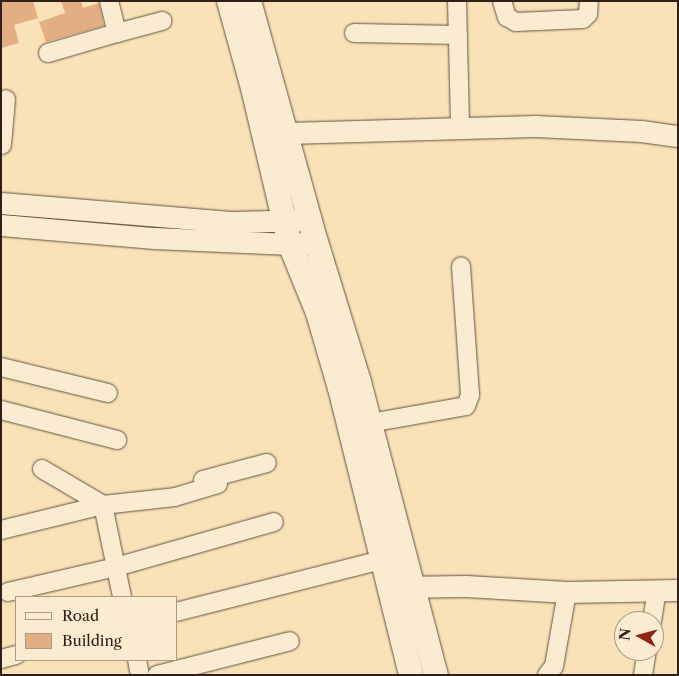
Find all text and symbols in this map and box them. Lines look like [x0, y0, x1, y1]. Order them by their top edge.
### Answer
legend [15, 596, 178, 661]
text: Road [62, 606, 99, 625]
north arrow [614, 611, 664, 661]
text: N [615, 627, 635, 641]
text: Building [62, 631, 122, 650]

